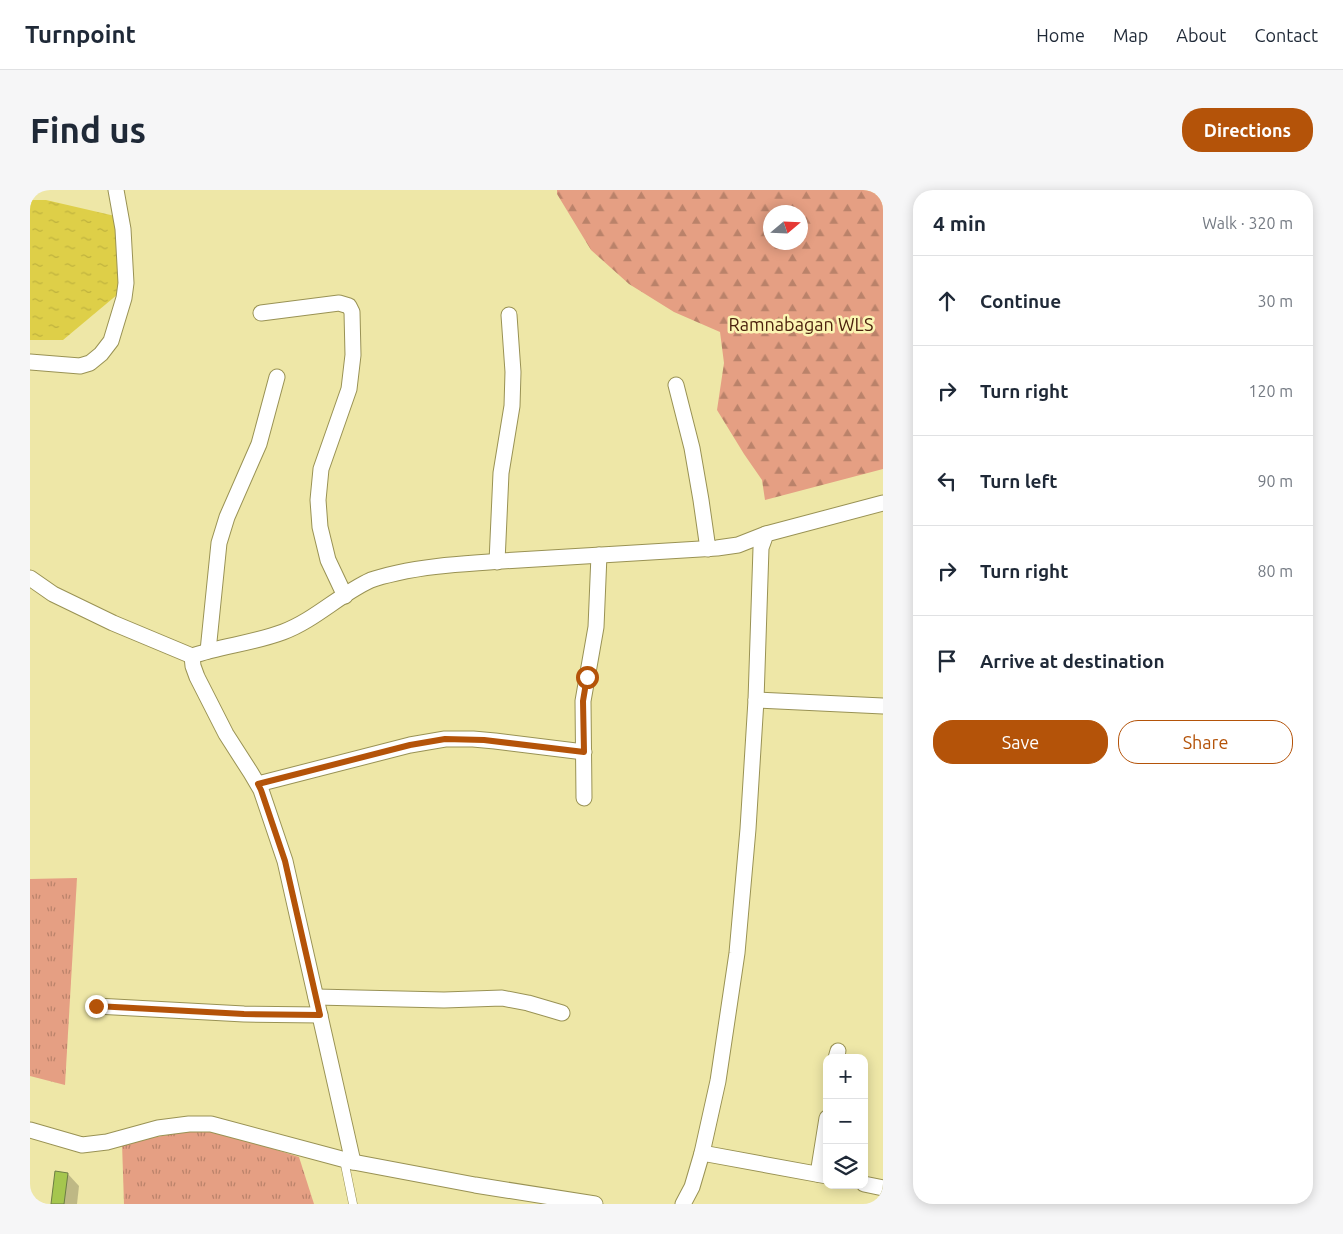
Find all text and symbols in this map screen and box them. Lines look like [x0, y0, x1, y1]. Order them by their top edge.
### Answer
text: Turnpoint [25, 21, 136, 48]
text: Home [1036, 25, 1085, 45]
text: Map [1113, 25, 1148, 45]
text: About [1176, 25, 1226, 45]
text: Contact [1254, 25, 1318, 45]
button: Directions [1182, 108, 1313, 152]
text: Find us [30, 110, 146, 150]
north arrow [763, 205, 808, 250]
text: 4 min [933, 211, 986, 235]
text: Walk · 320 m [1202, 214, 1293, 232]
icon: ahead [933, 287, 961, 315]
text: Continue [980, 290, 1061, 312]
text: 30 m [1257, 292, 1293, 310]
park label: Ramnabagan WLS [729, 314, 873, 334]
icon: right [933, 377, 961, 405]
text: Turn right [980, 380, 1068, 402]
text: 120 m [1248, 382, 1293, 400]
icon: left [933, 467, 961, 495]
text: Turn left [980, 470, 1058, 492]
text: 90 m [1257, 472, 1293, 490]
icon: right [933, 557, 961, 585]
text: Turn right [980, 560, 1068, 582]
text: 80 m [1257, 562, 1293, 580]
icon: arrive [933, 647, 961, 675]
text: Arrive at destination [980, 650, 1165, 672]
route start [576, 666, 599, 689]
button: Save [933, 720, 1108, 764]
button: Share [1118, 720, 1293, 764]
route end [85, 995, 108, 1018]
map controls [823, 1054, 868, 1189]
button: + [823, 1054, 868, 1099]
button: − [823, 1099, 868, 1144]
button: layers [823, 1144, 868, 1189]

